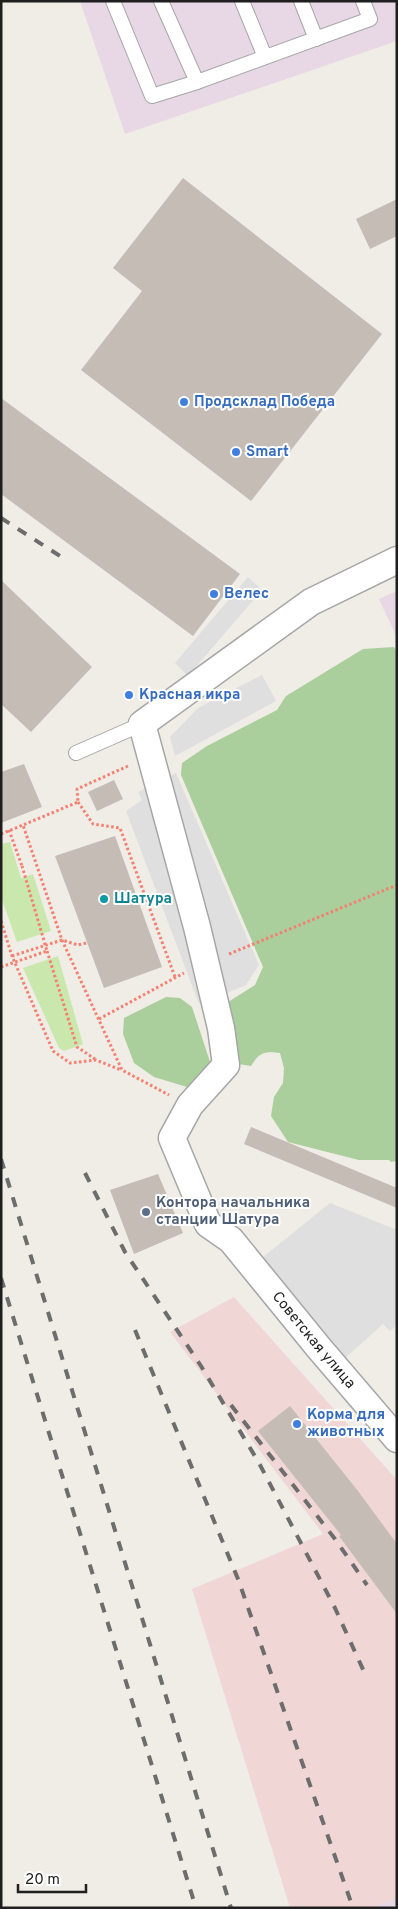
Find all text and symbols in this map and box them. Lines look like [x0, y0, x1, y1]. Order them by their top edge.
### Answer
place label: Продсклад Победа [194, 393, 335, 412]
marker: Продсклад Победа [178, 396, 190, 408]
place label: Smart [246, 443, 289, 462]
marker: Smart [230, 446, 242, 458]
place label: Велес [224, 585, 269, 604]
marker: Велес [208, 588, 220, 600]
place label: Красная икра [139, 686, 240, 705]
marker: Красная икра [123, 689, 135, 701]
place label: Шатура [114, 890, 172, 909]
marker: Шатура [98, 893, 110, 905]
place label: Контора начальника станции Шатура [156, 1194, 310, 1230]
marker: Контора начальника станции Шатура [140, 1206, 152, 1218]
street label: Советская улица [267, 1288, 359, 1393]
place label: Корма для животных [307, 1406, 385, 1442]
marker: Корма для животных [291, 1418, 303, 1430]
scale bar [18, 1862, 85, 1894]
text: 20 m [25, 1871, 60, 1890]

